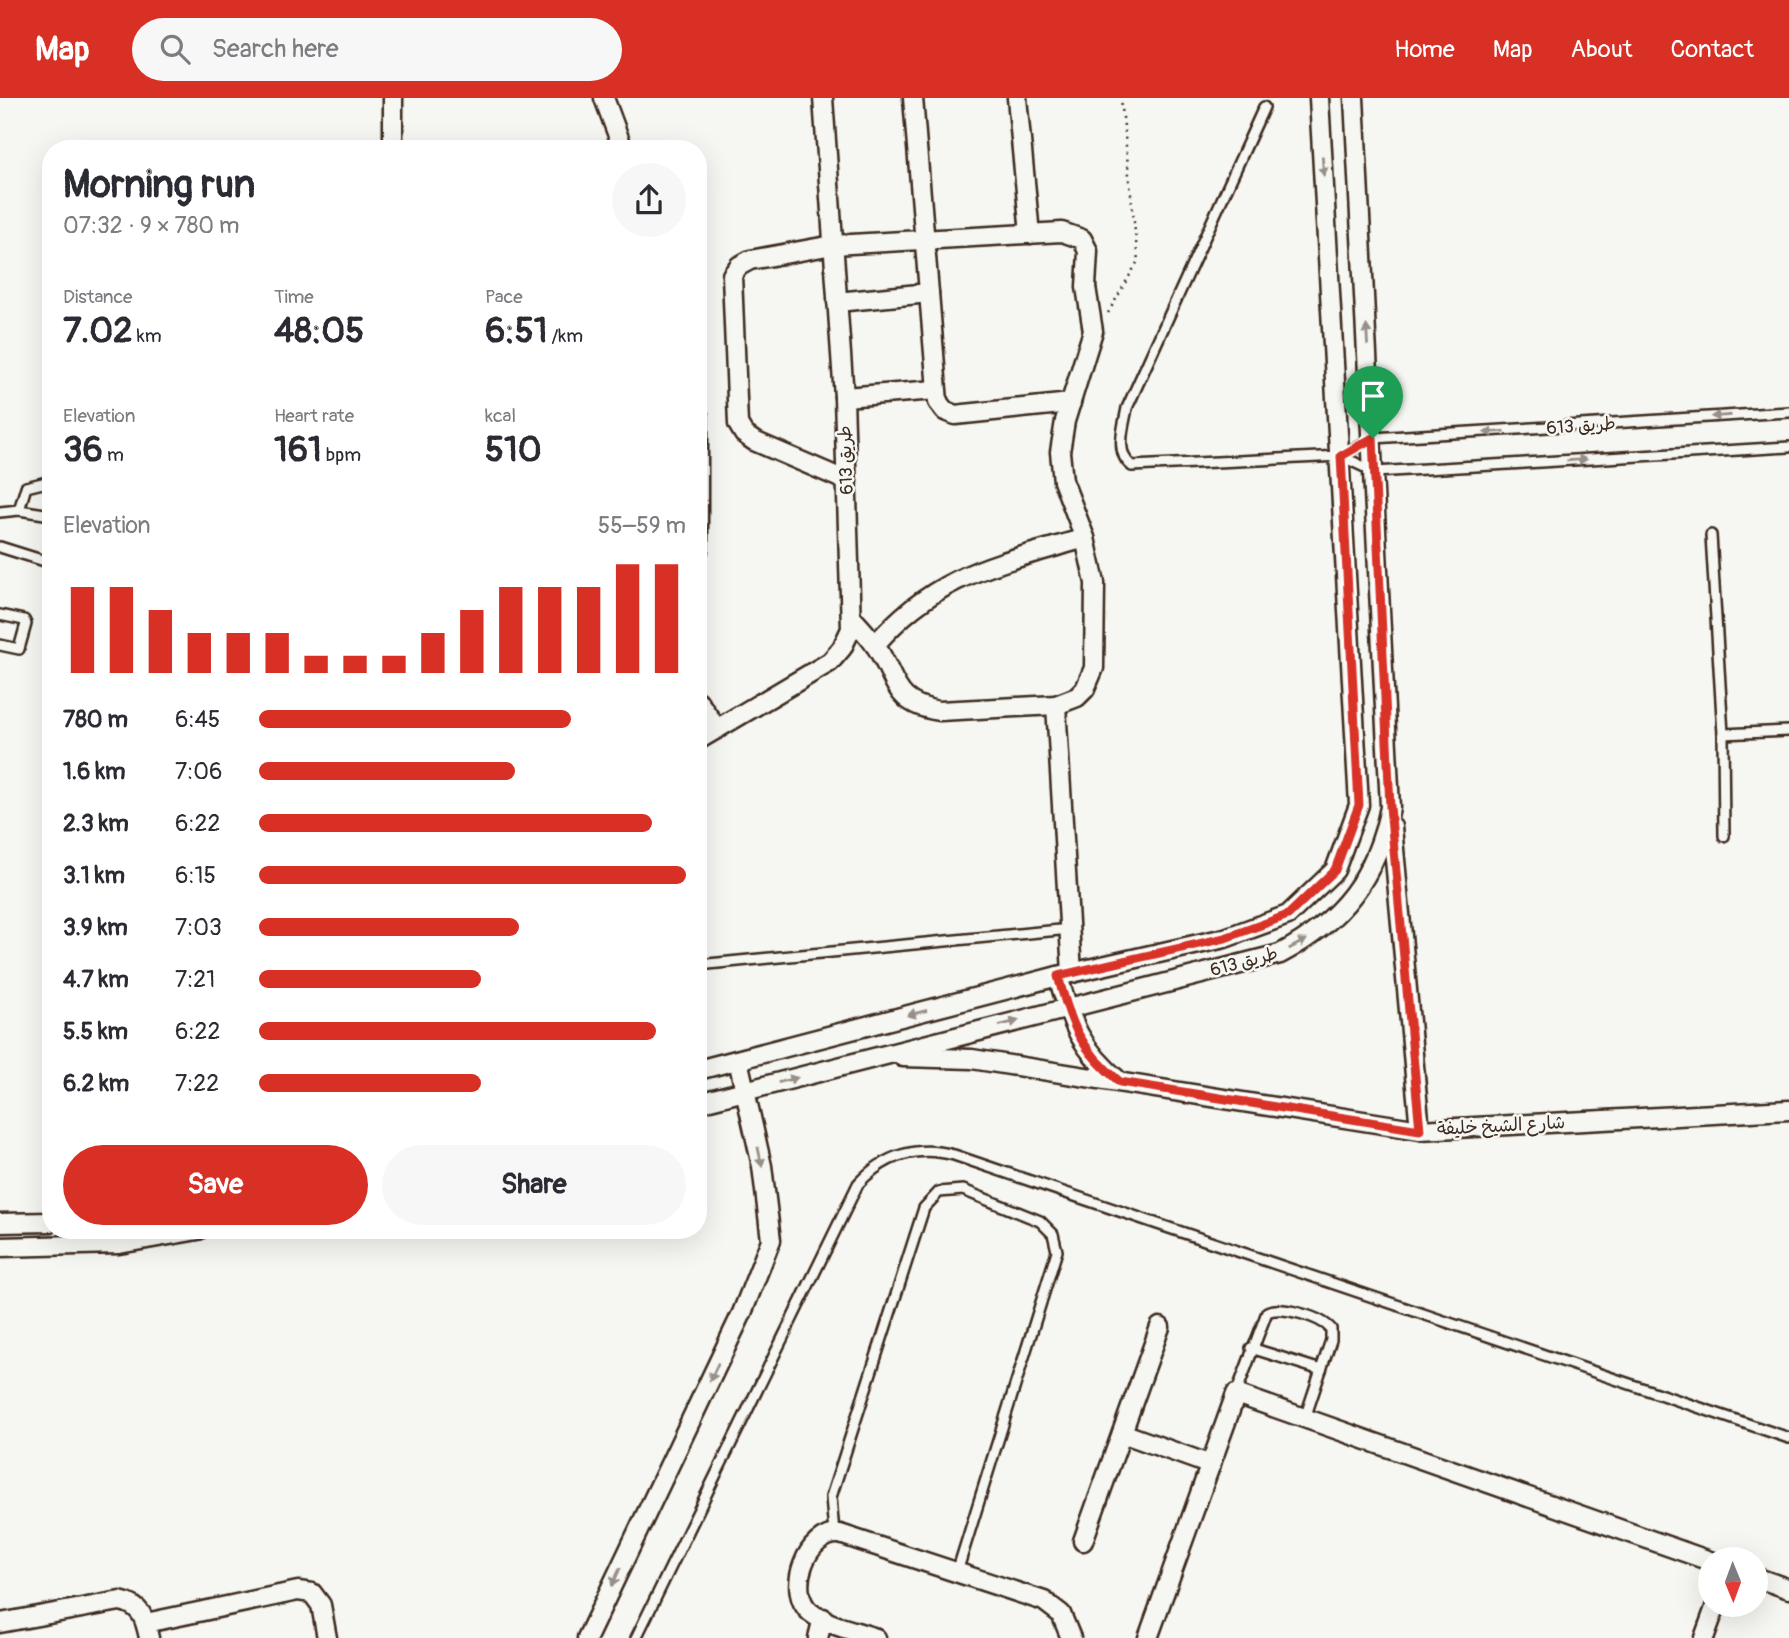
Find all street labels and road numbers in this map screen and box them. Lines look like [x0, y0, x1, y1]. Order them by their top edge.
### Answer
street label: طريق 613 [1546, 412, 1616, 440]
street label: طريق 613 [833, 425, 859, 495]
street label: طريق 613 [1208, 942, 1280, 982]
street label: شارع الشيخ خليفة [1436, 1111, 1566, 1141]

